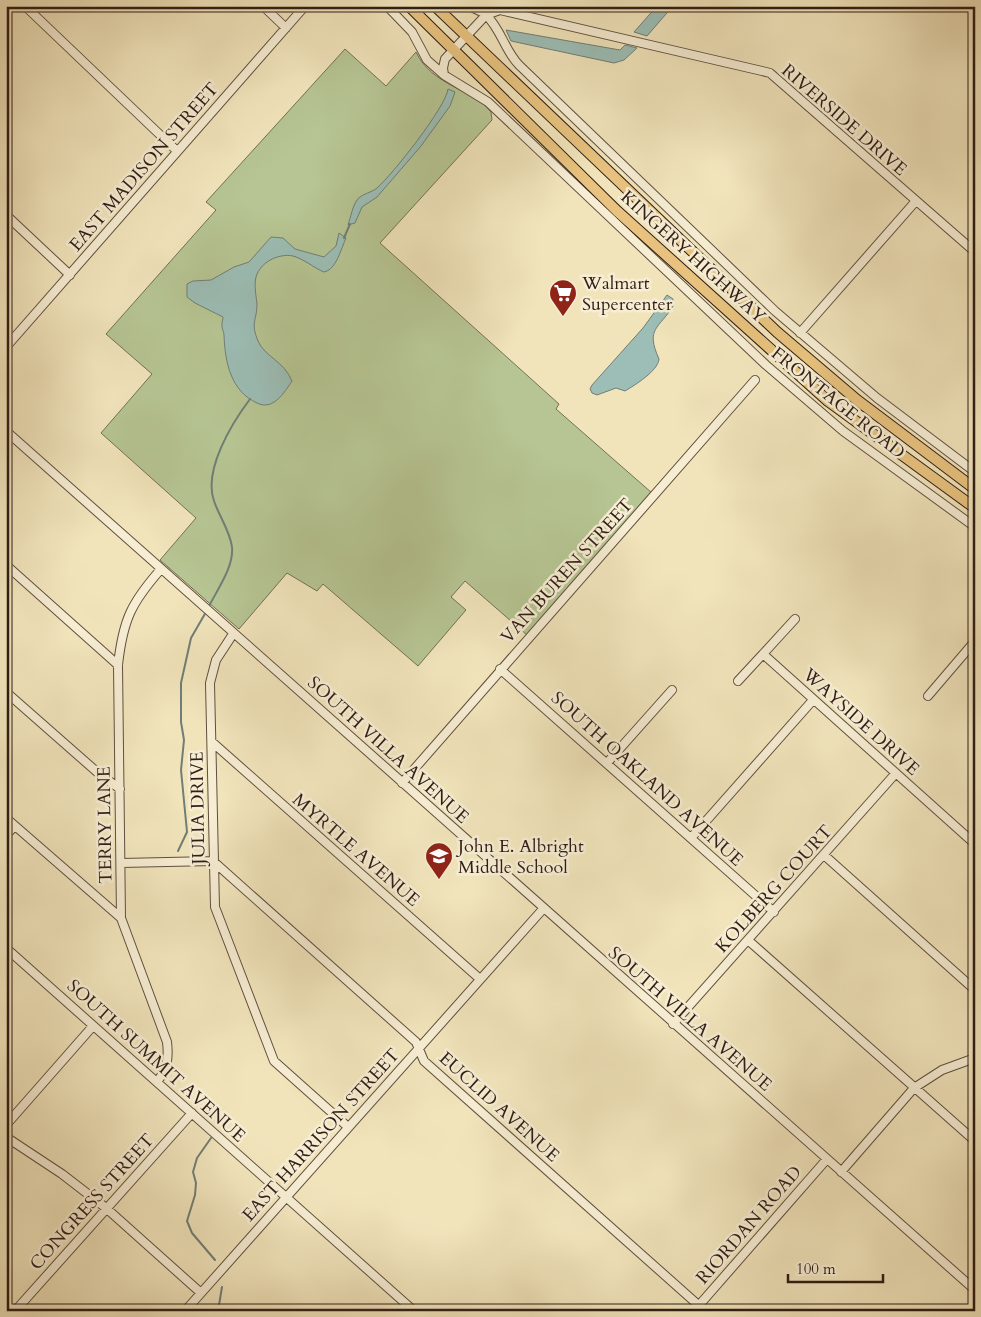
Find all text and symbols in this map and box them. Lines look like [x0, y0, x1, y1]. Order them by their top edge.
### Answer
street label: RIVERSIDE DRIVE [776, 58, 912, 182]
street label: EAST MADISON STREET [64, 77, 224, 257]
street label: KINGERY HIGHWAY [615, 185, 771, 329]
place label: Walmart Supercenter [581, 271, 673, 317]
supermarket icon: Walmart Supercenter [548, 278, 578, 317]
street label: FRONTAGE ROAD [766, 341, 910, 465]
street label: VAN BUREN STREET [495, 493, 639, 649]
street label: WAYSIDE DRIVE [796, 662, 925, 781]
street label: SOUTH VILLA AVENUE [302, 671, 474, 829]
street label: SOUTH OAKLAND AVENUE [545, 686, 749, 872]
street label: JULIA DRIVE [185, 751, 212, 868]
street label: TERRY LANE [91, 766, 119, 884]
street label: MYRTLE AVENUE [287, 788, 425, 912]
street label: KOLBERG COURT [710, 820, 838, 958]
place label: John E. Albright Middle School [455, 834, 584, 880]
school or university icon: John E. Albright Middle School [424, 841, 454, 880]
street label: SOUTH VILLA AVENUE [603, 941, 777, 1097]
street label: SOUTH SUMMIT AVENUE [61, 974, 251, 1148]
street label: EAST HARRISON STREET [237, 1043, 405, 1227]
street label: EUCLID AVENUE [433, 1046, 565, 1168]
street label: CONGRESS STREET [24, 1128, 160, 1276]
street label: RIORDAN ROAD [690, 1160, 808, 1290]
scale bar [788, 1252, 884, 1284]
text: 100 m [796, 1259, 836, 1279]

